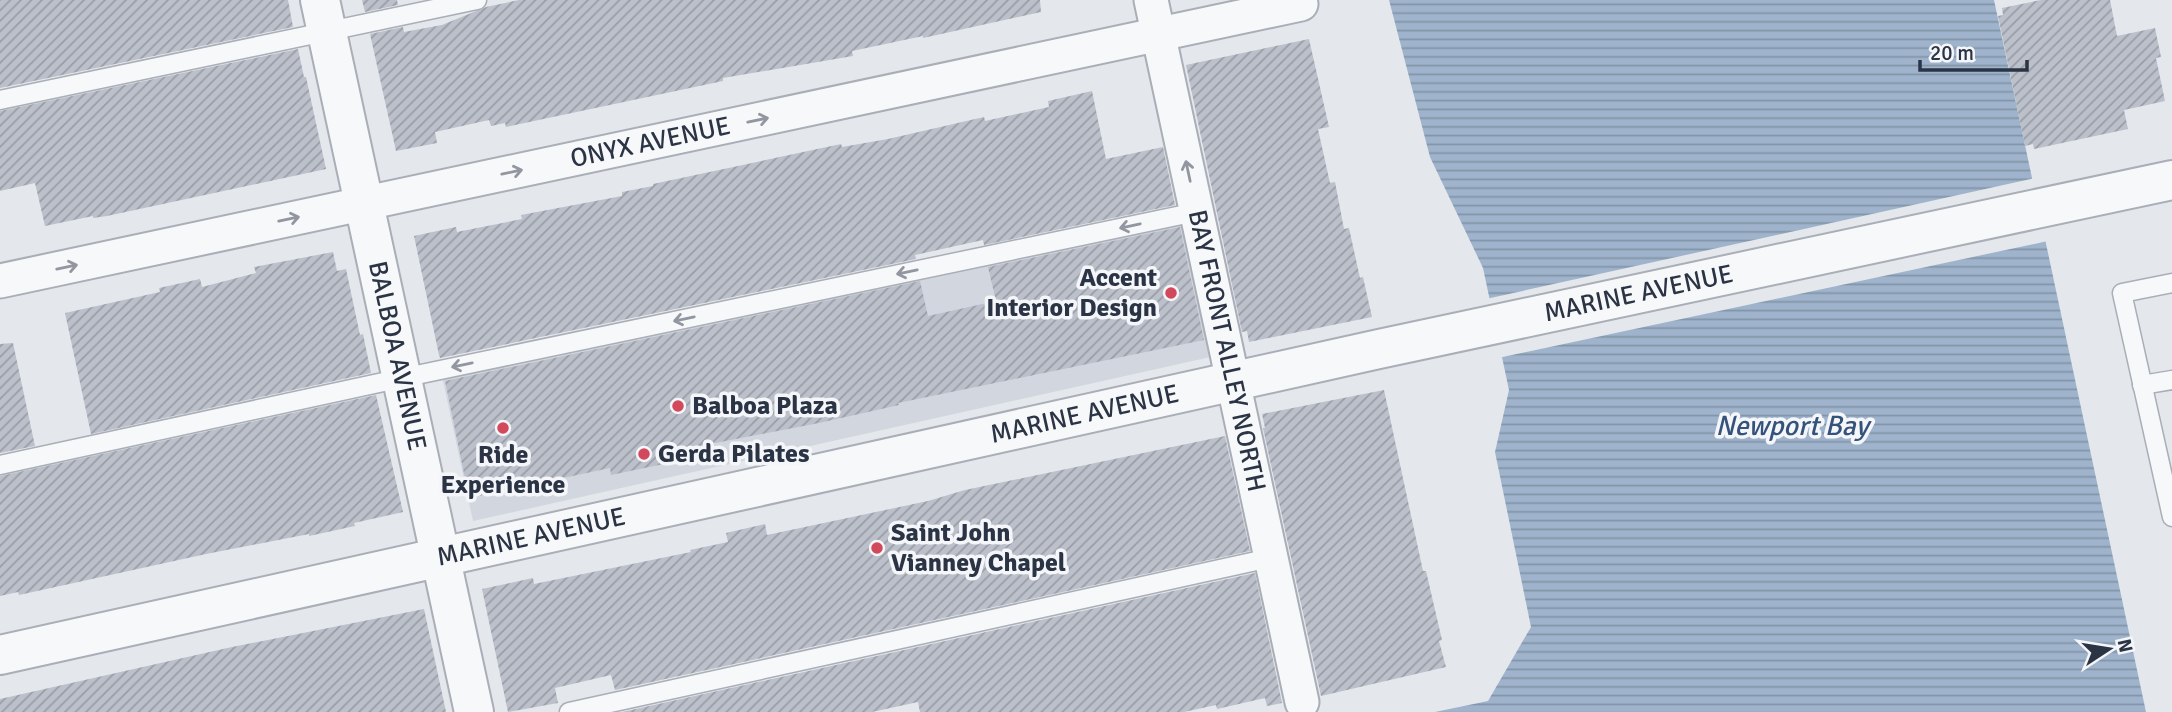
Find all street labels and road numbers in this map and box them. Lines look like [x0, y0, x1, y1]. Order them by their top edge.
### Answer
street label: ONYX AVENUE [567, 110, 733, 175]
street label: BAY FRONT ALLEY NORTH [1181, 207, 1272, 495]
street label: BALBOA AVENUE [361, 258, 433, 453]
street label: MARINE AVENUE [1541, 258, 1736, 329]
street label: MARINE AVENUE [987, 378, 1182, 451]
street label: MARINE AVENUE [434, 501, 628, 574]

